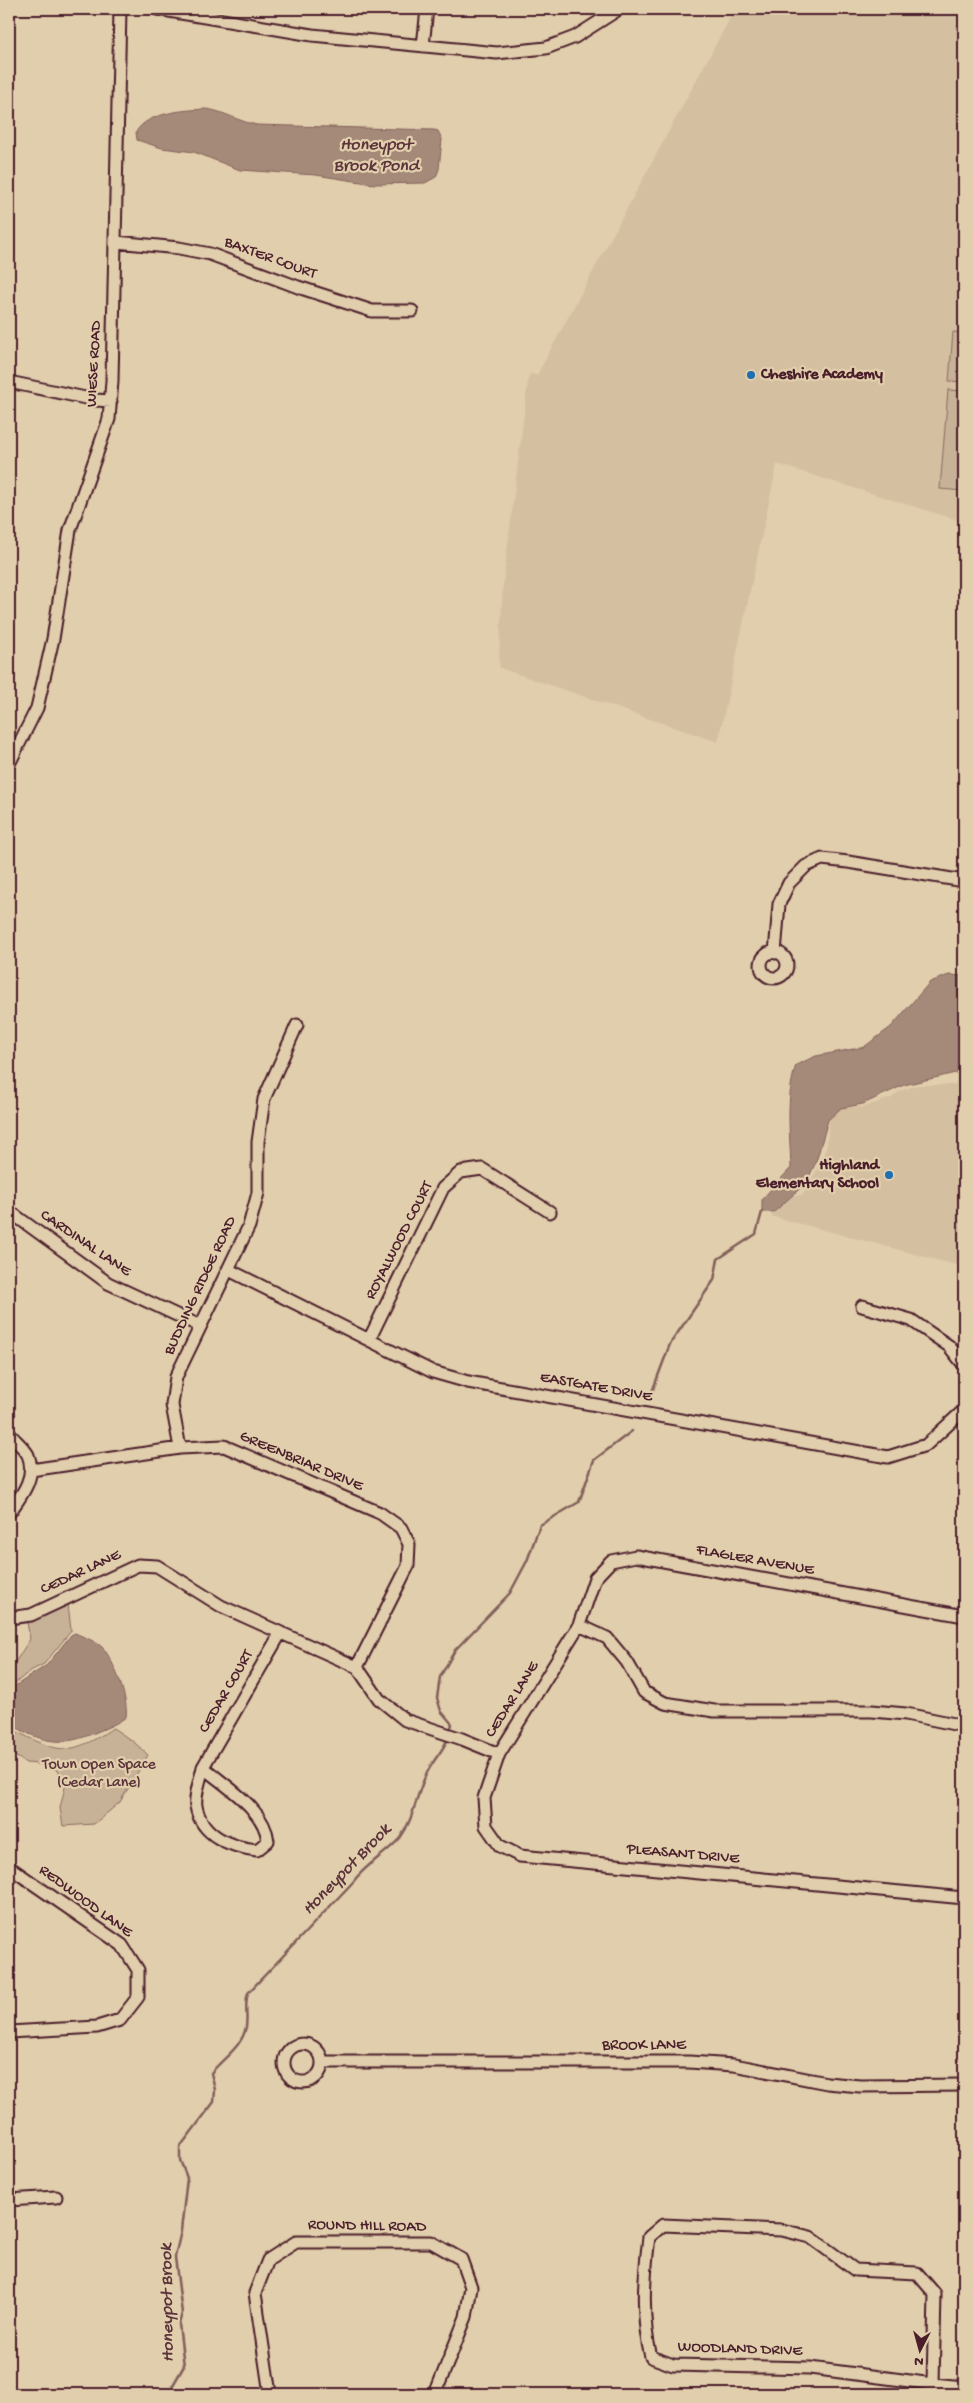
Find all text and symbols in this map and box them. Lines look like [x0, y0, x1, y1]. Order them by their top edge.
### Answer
water label: Honeypot Brook Pond [334, 135, 421, 177]
street label: BAXTER COURT [220, 233, 319, 285]
street label: WIESE ROAD [83, 320, 107, 408]
place label: Cheshire Academy [760, 366, 883, 385]
marker: Cheshire Academy [745, 369, 757, 381]
place label: Highland Elementary School [756, 1157, 881, 1194]
marker: Highland Elementary School [883, 1169, 895, 1181]
street label: ROYALWOOD COURT [362, 1178, 438, 1303]
street label: CARDINAL LANE [36, 1206, 135, 1282]
street label: BUDDING RIDGE ROAD [160, 1213, 242, 1359]
street label: EASTGATE DRIVE [538, 1369, 655, 1407]
street label: GREENBRIAR DRIVE [236, 1427, 367, 1497]
street label: FLAGLER AVENUE [694, 1541, 817, 1581]
street label: CEDAR LANE [38, 1546, 125, 1600]
street label: CEDAR COURT [196, 1646, 259, 1737]
street label: CEDAR LANE [482, 1657, 544, 1742]
park label: Town Open Space (Cedar Lane) [41, 1756, 156, 1793]
water label: Honeypot Brook [298, 1819, 397, 1920]
street label: PLEASANT DRIVE [625, 1841, 741, 1869]
street label: REDWOOD LANE [34, 1862, 137, 1943]
street label: BROOK LANE [601, 2037, 687, 2056]
street label: ROUND HILL ROAD [308, 2216, 427, 2238]
water label: Honeypot Brook [156, 2242, 180, 2362]
north arrow [896, 2326, 946, 2376]
street label: WOODLAND DRIVE [677, 2338, 804, 2362]
text: N [913, 2352, 924, 2369]

